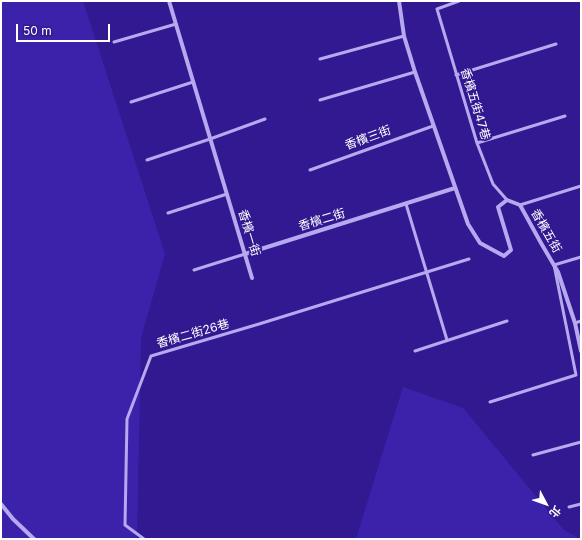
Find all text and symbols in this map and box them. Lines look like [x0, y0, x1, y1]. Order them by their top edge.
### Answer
scale bar [18, 16, 112, 42]
text: 50 m [23, 23, 52, 38]
street label: 香檳五街47巷 [457, 66, 493, 142]
street label: 香檳三街 [343, 123, 393, 153]
street label: 香檳二街 [297, 206, 347, 234]
street label: 香檳五街 [528, 207, 564, 255]
street label: 香檳一街 [235, 208, 263, 258]
street label: 香檳二街26巷 [155, 317, 231, 351]
north arrow [526, 484, 566, 524]
text: 北 [546, 503, 564, 521]

